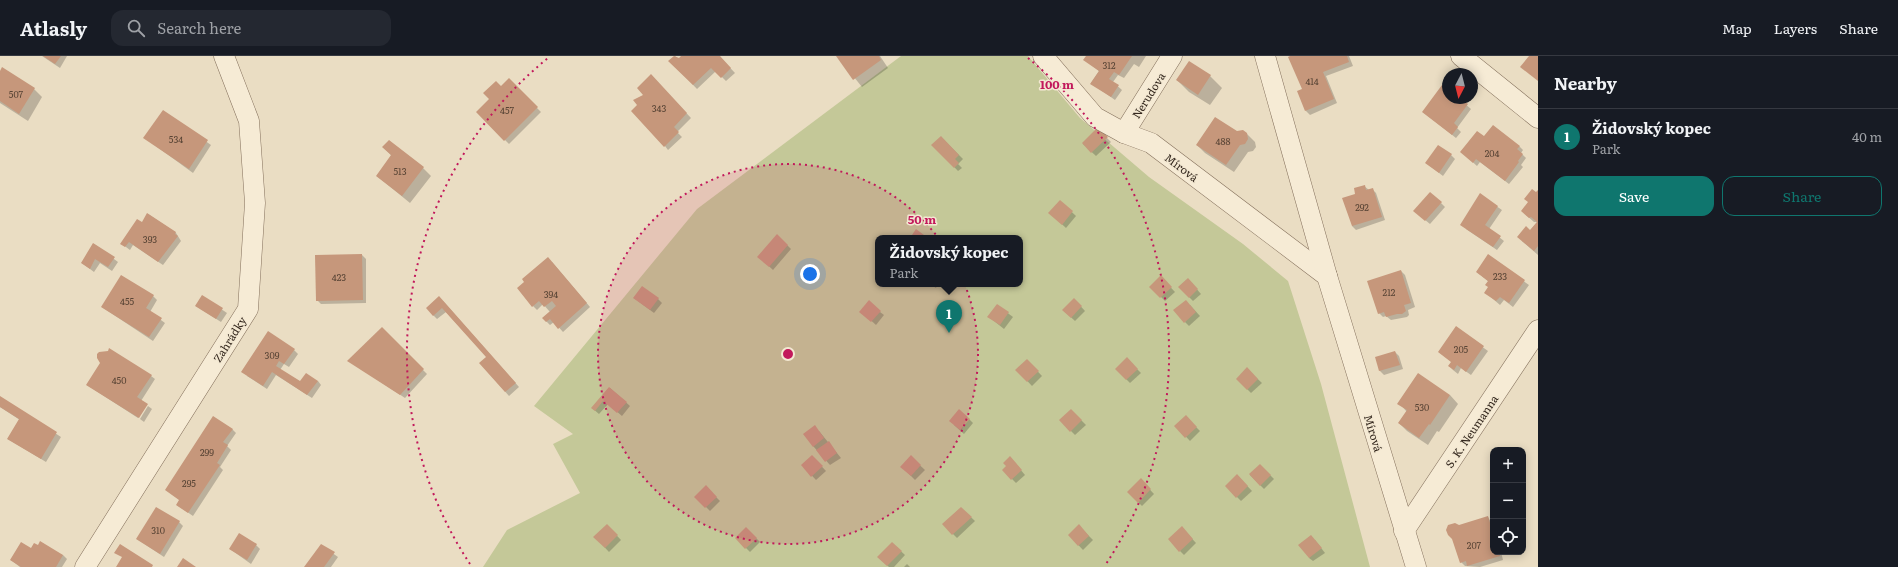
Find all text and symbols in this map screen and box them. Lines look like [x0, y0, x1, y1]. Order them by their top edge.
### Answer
search box [111, 10, 391, 46]
text: Atlasly [20, 14, 87, 42]
text: Search here [157, 16, 241, 39]
icon: search [125, 17, 147, 39]
text: Map [1722, 18, 1752, 38]
text: Layers [1774, 18, 1817, 38]
text: Share [1839, 18, 1878, 38]
house number: 312 [1102, 58, 1116, 72]
north arrow [1442, 68, 1478, 104]
street label: Nerudova [1128, 69, 1168, 121]
text: Nearby [1554, 70, 1617, 95]
house number: 414 [1305, 74, 1319, 88]
text: 100 m [1040, 75, 1074, 93]
house number: 507 [9, 87, 24, 101]
house number: 343 [652, 101, 666, 115]
house number: 457 [500, 103, 514, 117]
text: Židovský kopec [1592, 116, 1711, 139]
text: 1 [1564, 127, 1570, 146]
text: 40 m [1852, 127, 1882, 146]
house number: 534 [169, 132, 183, 146]
house number: 488 [1216, 134, 1230, 148]
text: Park [1592, 139, 1621, 158]
house number: 204 [1485, 146, 1499, 160]
street label: Mírová [1162, 149, 1202, 185]
house number: 513 [393, 164, 407, 178]
button: Save [1554, 176, 1714, 216]
button: Share [1722, 176, 1882, 216]
house number: 292 [1355, 200, 1369, 214]
text: 50 m [908, 210, 936, 228]
house number: 393 [143, 232, 157, 246]
popup [875, 235, 1023, 287]
text: Židovský kopec [890, 240, 1008, 263]
text: Park [890, 263, 918, 282]
your location [800, 264, 820, 284]
house number: 233 [1493, 269, 1507, 283]
house number: 423 [332, 270, 346, 284]
house number: 212 [1383, 285, 1396, 299]
house number: 394 [544, 287, 558, 301]
house number: 455 [120, 294, 134, 308]
pin: 1 [936, 300, 962, 333]
street label: Zahrádky [209, 313, 250, 365]
house number: 205 [1454, 342, 1469, 356]
centre of rings [781, 347, 795, 361]
house number: 309 [265, 348, 280, 362]
house number: 450 [112, 373, 126, 387]
street label: S. K. Neumanna [1441, 391, 1501, 471]
house number: 530 [1415, 400, 1429, 414]
street label: Mírová [1361, 412, 1387, 454]
house number: 299 [200, 445, 214, 459]
map controls [1490, 447, 1526, 555]
button: + [1490, 447, 1526, 483]
house number: 295 [182, 476, 196, 490]
button: − [1490, 483, 1526, 519]
button: locate [1490, 519, 1526, 555]
house number: 310 [151, 523, 165, 537]
house number: 207 [1467, 538, 1482, 552]

